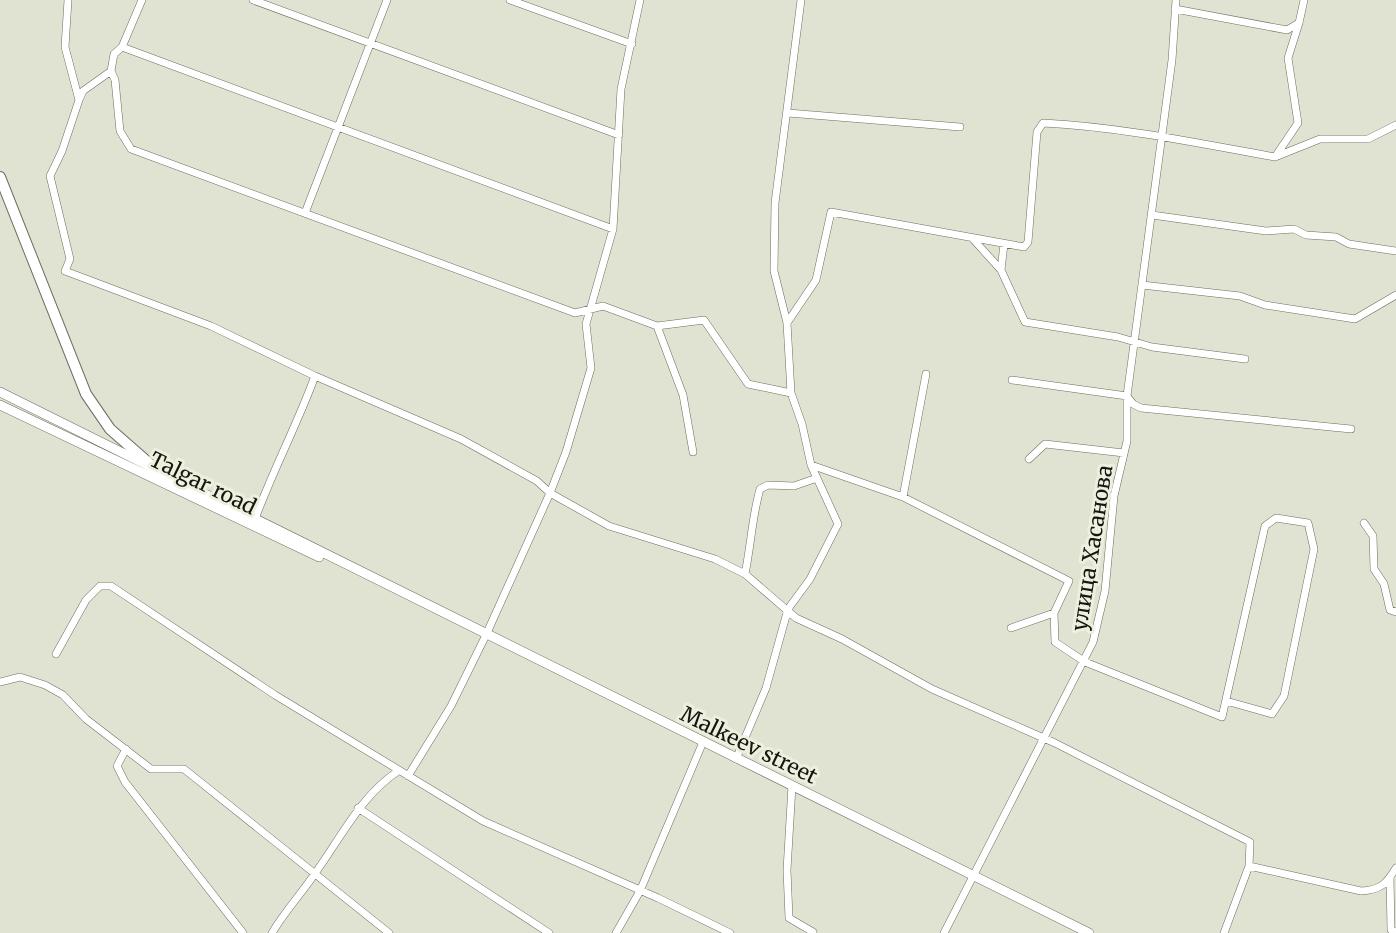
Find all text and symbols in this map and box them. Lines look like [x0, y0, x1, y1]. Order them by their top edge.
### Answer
street label: Talgar road [145, 445, 261, 521]
street label: улица Хасанова [1066, 463, 1118, 633]
street label: Malkeev street [676, 700, 822, 790]

